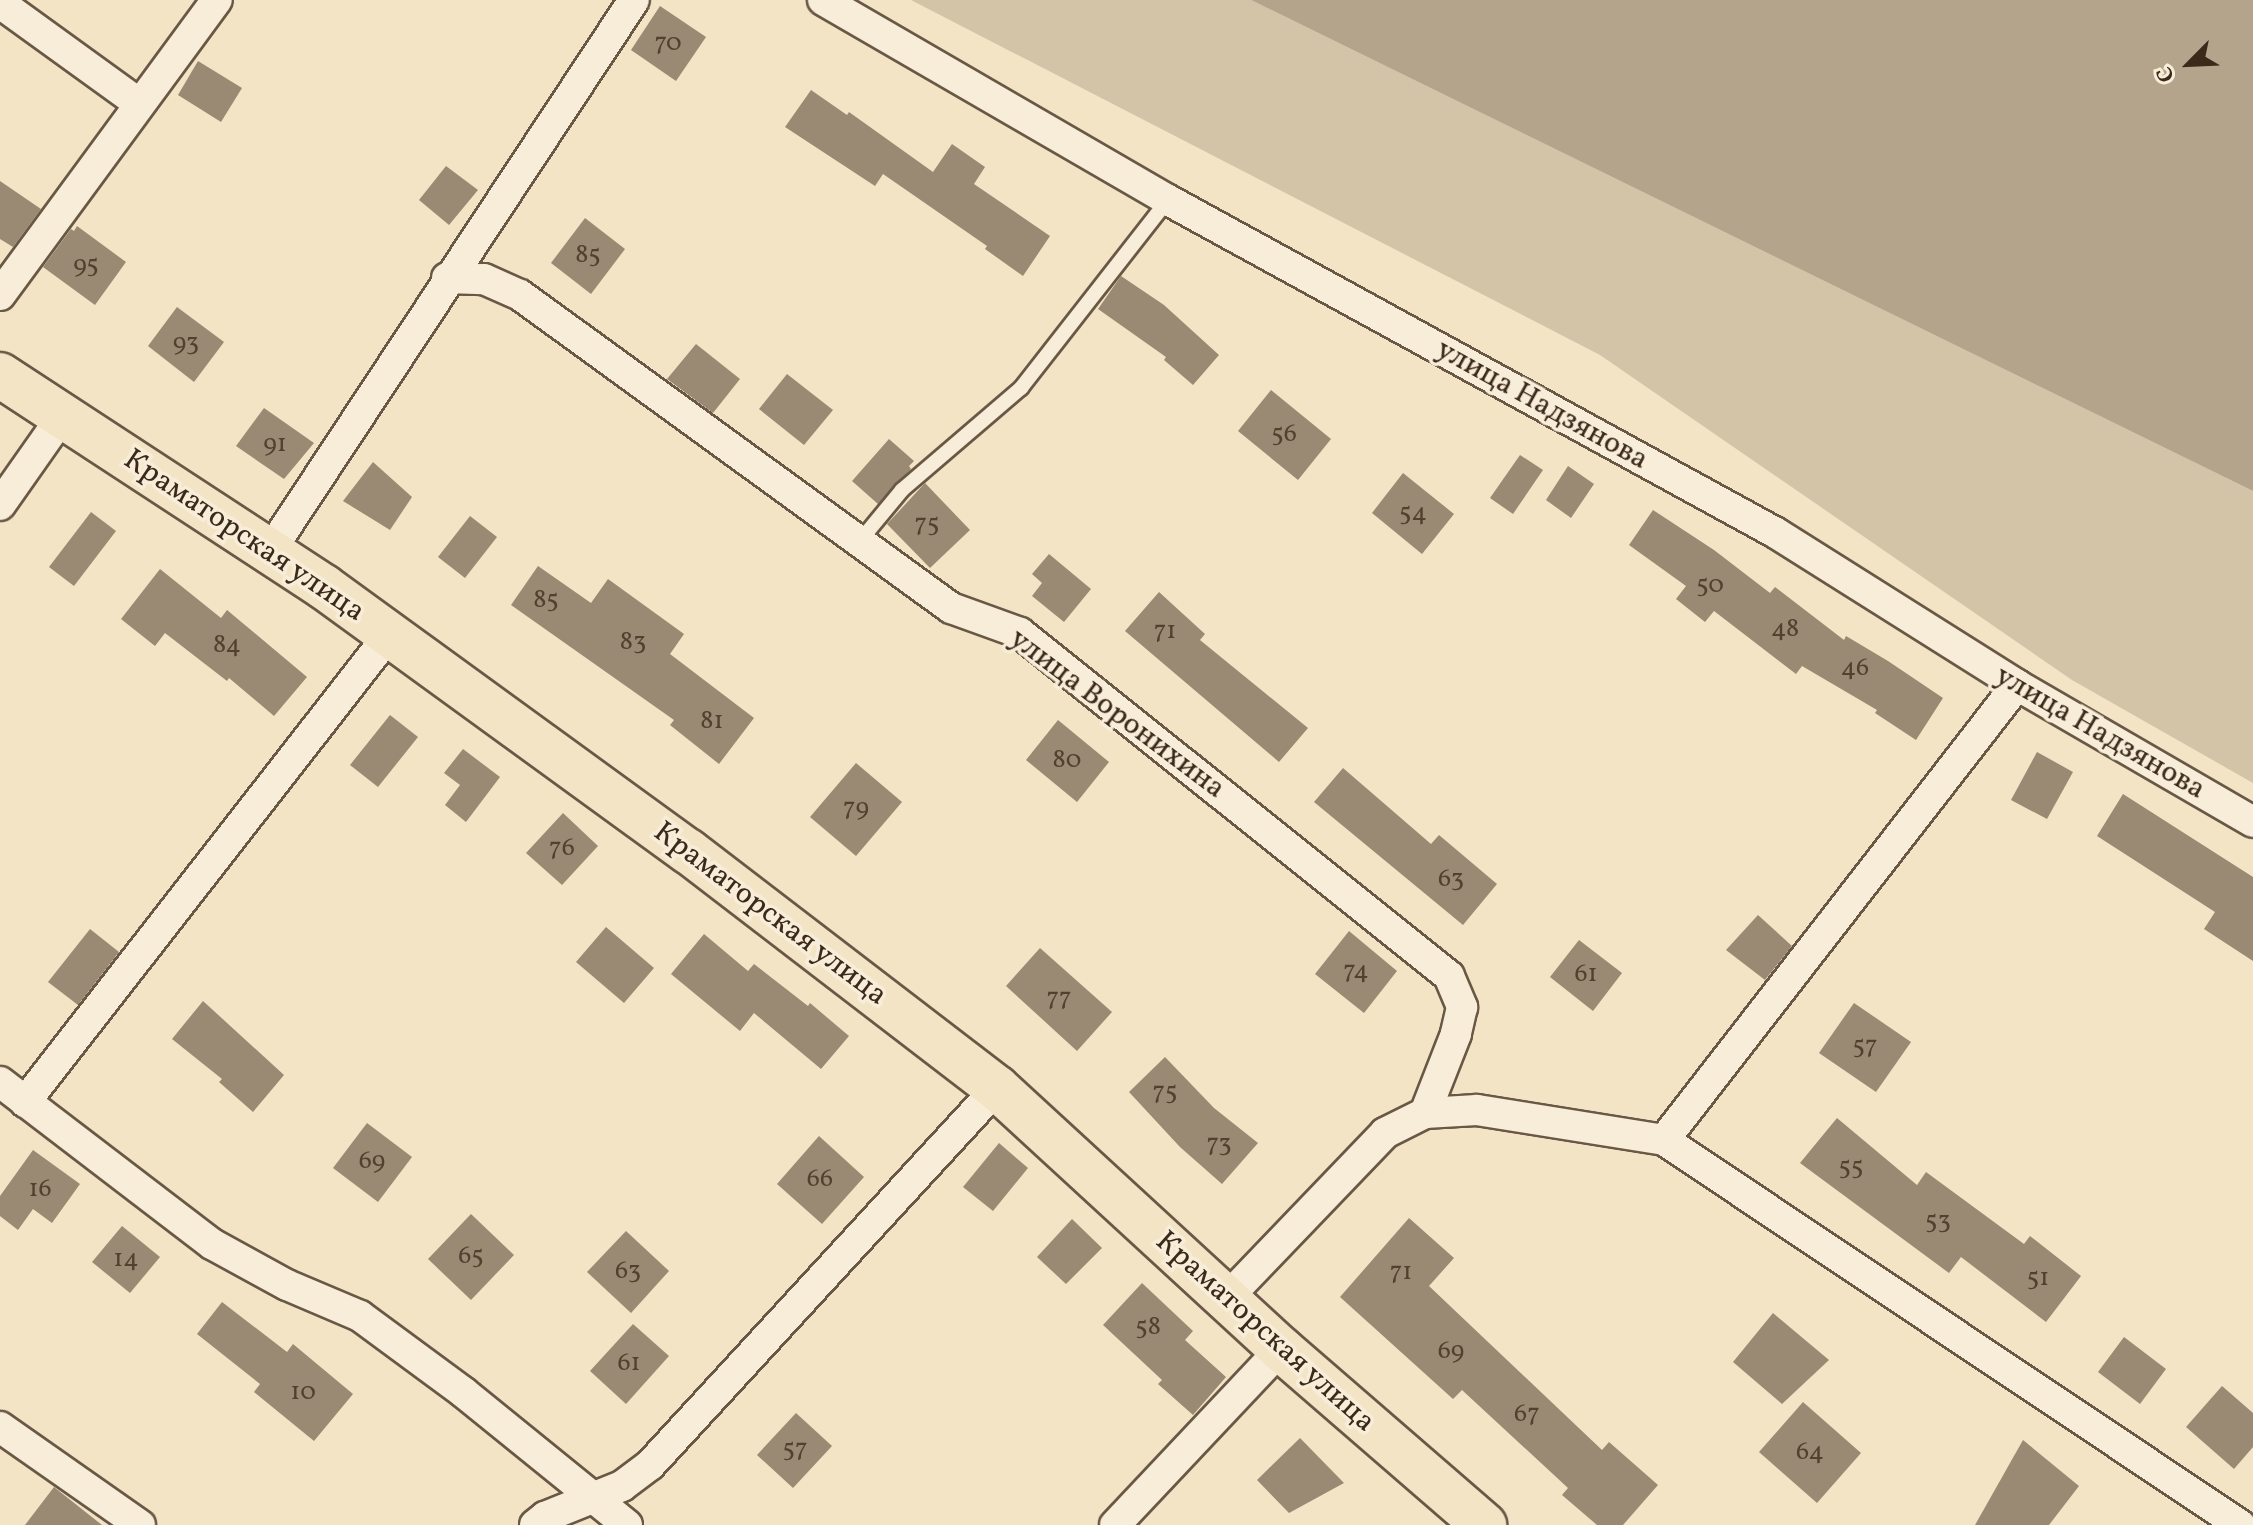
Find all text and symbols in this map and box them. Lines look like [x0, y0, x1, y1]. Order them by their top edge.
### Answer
north arrow [2149, 24, 2229, 104]
house number: 70 [654, 28, 682, 60]
text: С [2150, 61, 2184, 87]
house number: 85 [575, 240, 601, 272]
house number: 95 [73, 250, 99, 282]
house number: 93 [173, 328, 199, 360]
street label: улица Надзянова [1430, 332, 1654, 478]
house number: 56 [1271, 419, 1297, 451]
house number: 91 [263, 429, 287, 461]
street label: Краматорская улица [116, 442, 372, 630]
house number: 54 [1399, 498, 1427, 530]
house number: 75 [914, 509, 940, 541]
house number: 50 [1696, 570, 1724, 602]
house number: 85 [533, 585, 559, 617]
house number: 48 [1771, 614, 1799, 646]
house number: 71 [1154, 616, 1176, 648]
street label: улица Воронихина [1002, 621, 1232, 807]
house number: 83 [620, 627, 646, 659]
house number: 84 [213, 630, 241, 662]
house number: 46 [1841, 653, 1869, 685]
street label: улица Надзянова [1988, 658, 2212, 808]
house number: 81 [700, 706, 724, 738]
house number: 80 [1053, 745, 1081, 777]
house number: 79 [843, 793, 869, 825]
street label: Краматорская улица [646, 814, 894, 1014]
house number: 76 [549, 833, 575, 865]
house number: 63 [1438, 864, 1464, 896]
house number: 74 [1343, 956, 1369, 988]
house number: 61 [1574, 959, 1598, 991]
house number: 77 [1046, 983, 1072, 1015]
house number: 57 [1852, 1031, 1878, 1063]
house number: 75 [1152, 1077, 1178, 1109]
house number: 73 [1206, 1129, 1232, 1161]
house number: 69 [359, 1146, 385, 1178]
house number: 55 [1838, 1152, 1864, 1184]
house number: 66 [807, 1164, 833, 1196]
house number: 16 [28, 1174, 52, 1206]
house number: 53 [1925, 1206, 1951, 1238]
street label: Краматорская улица [1147, 1224, 1383, 1440]
house number: 65 [458, 1241, 484, 1273]
house number: 14 [113, 1244, 139, 1276]
house number: 63 [615, 1256, 641, 1288]
house number: 71 [1390, 1257, 1412, 1289]
house number: 51 [2027, 1263, 2049, 1295]
house number: 58 [1135, 1312, 1161, 1344]
house number: 69 [1438, 1336, 1464, 1368]
house number: 61 [617, 1348, 641, 1380]
house number: 10 [290, 1377, 316, 1409]
house number: 67 [1514, 1399, 1540, 1431]
house number: 57 [782, 1434, 808, 1466]
house number: 64 [1796, 1437, 1824, 1469]

